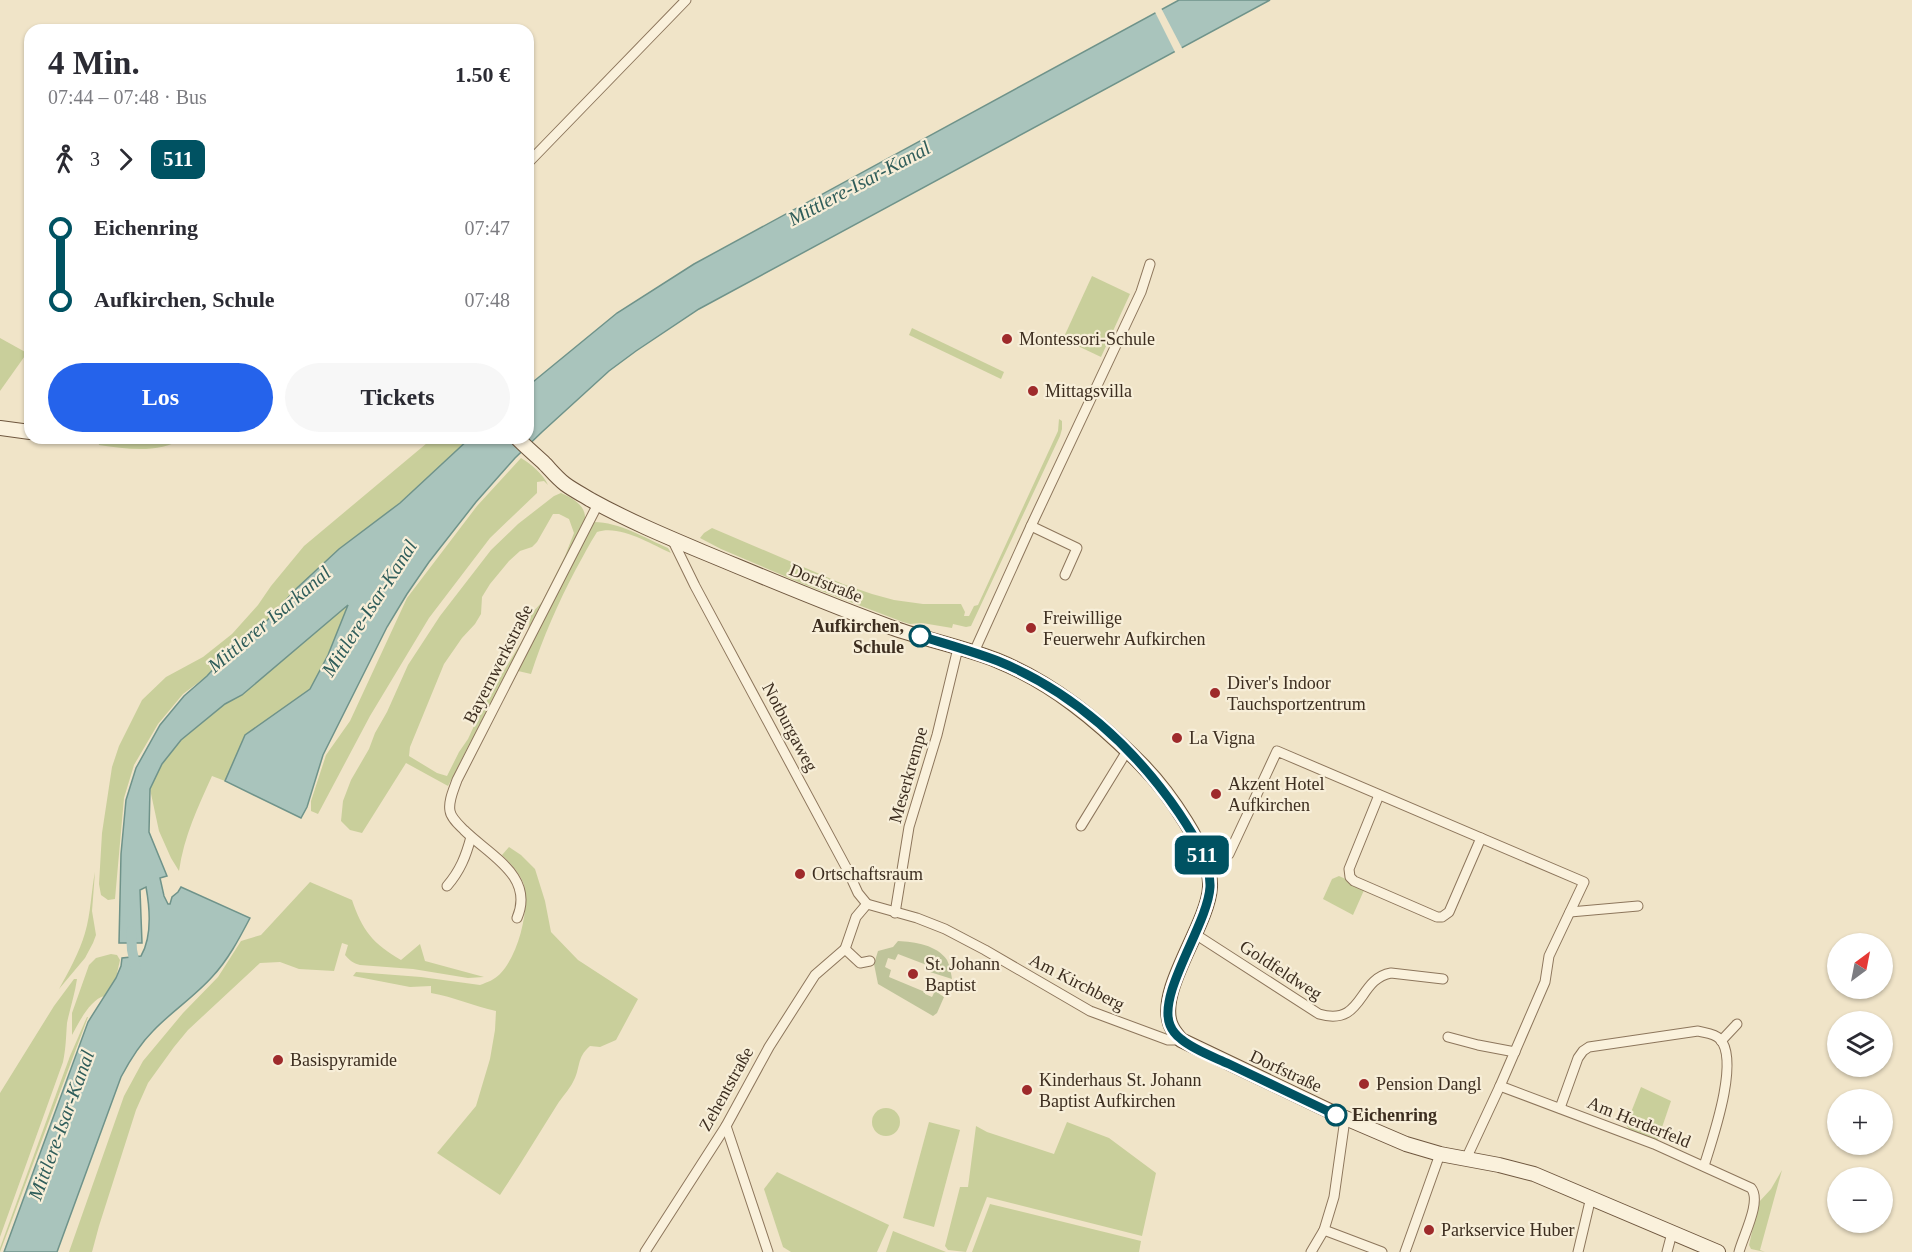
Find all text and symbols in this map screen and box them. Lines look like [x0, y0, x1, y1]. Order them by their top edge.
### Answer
text: 4 Min. [48, 45, 140, 81]
text: 1.50 € [455, 62, 510, 87]
text: 07:44 – 07:48 · Bus [48, 86, 207, 108]
water label: Mittlere-Isar-Kanal [783, 136, 934, 230]
icon: walk [48, 143, 81, 176]
icon: forward [109, 143, 142, 176]
text: 511 [163, 147, 193, 171]
text: 3 [90, 148, 100, 170]
text: Eichenring [94, 215, 198, 240]
text: 07:47 [464, 217, 510, 239]
text: Aufkirchen, Schule [94, 287, 275, 312]
text: 07:48 [464, 289, 510, 311]
place label: Montessori-Schule [1019, 329, 1155, 349]
marker: Montessori-Schule [1000, 332, 1014, 346]
button: Los [48, 363, 273, 432]
button: Tickets [285, 363, 510, 432]
place label: Mittagsvilla [1045, 381, 1132, 401]
marker: Mittagsvilla [1026, 384, 1040, 398]
water label: Mittlere-Isar-Kanal [316, 536, 421, 681]
street label: Dorfstraße [787, 559, 865, 607]
water label: Mittlerer Isarkanal [203, 561, 335, 677]
street label: Bayernwerkstraße [459, 601, 537, 727]
place label: Freiwillige Feuerwehr Aufkirchen [1043, 608, 1205, 649]
place label: Aufkirchen, Schule [812, 616, 904, 657]
marker: Freiwillige Feuerwehr Aufkirchen [1024, 621, 1038, 635]
marker: Aufkirchen, Schule [909, 625, 931, 647]
place label: Diver's Indoor Tauchsportzentrum [1227, 673, 1366, 714]
street label: Notburgaweg [758, 679, 822, 775]
marker: Diver's Indoor Tauchsportzentrum [1208, 686, 1222, 700]
street label: Meserkrempe [885, 725, 931, 825]
place label: La Vigna [1189, 728, 1255, 748]
marker: La Vigna [1170, 731, 1184, 745]
place label: Akzent Hotel Aufkirchen [1228, 774, 1324, 815]
marker: Akzent Hotel Aufkirchen [1209, 787, 1223, 801]
line badge: 511 [1168, 836, 1236, 874]
text: 511 [1187, 843, 1217, 867]
place label: Ortschaftsraum [812, 864, 923, 884]
marker: Ortschaftsraum [793, 867, 807, 881]
north arrow [1827, 933, 1893, 999]
map controls [1827, 933, 1893, 1233]
street label: Goldfeldweg [1236, 936, 1326, 1004]
street label: Am Kirchberg [1026, 949, 1128, 1015]
place label: St. Johann Baptist [925, 954, 1000, 995]
marker: St. Johann Baptist [906, 967, 920, 981]
button: layers [1827, 1011, 1893, 1077]
street label: Zehentstraße [695, 1043, 757, 1134]
street label: Dorfstraße [1247, 1046, 1325, 1096]
water label: Mittlere-Isar-Kanal [23, 1047, 98, 1204]
place label: Basispyramide [290, 1050, 397, 1070]
marker: Basispyramide [271, 1053, 285, 1067]
place label: Kinderhaus St. Johann Baptist Aufkirchen [1039, 1070, 1201, 1111]
place label: Pension Dangl [1376, 1074, 1482, 1094]
marker: Pension Dangl [1357, 1077, 1371, 1091]
marker: Kinderhaus St. Johann Baptist Aufkirchen [1020, 1083, 1034, 1097]
button: + [1827, 1089, 1893, 1155]
street label: Am Herderfeld [1585, 1092, 1693, 1152]
marker: Eichenring [1325, 1104, 1347, 1126]
place label: Eichenring [1352, 1105, 1437, 1125]
button: − [1827, 1167, 1893, 1233]
place label: Parkservice Huber [1441, 1220, 1574, 1240]
marker: Parkservice Huber [1422, 1223, 1436, 1237]

